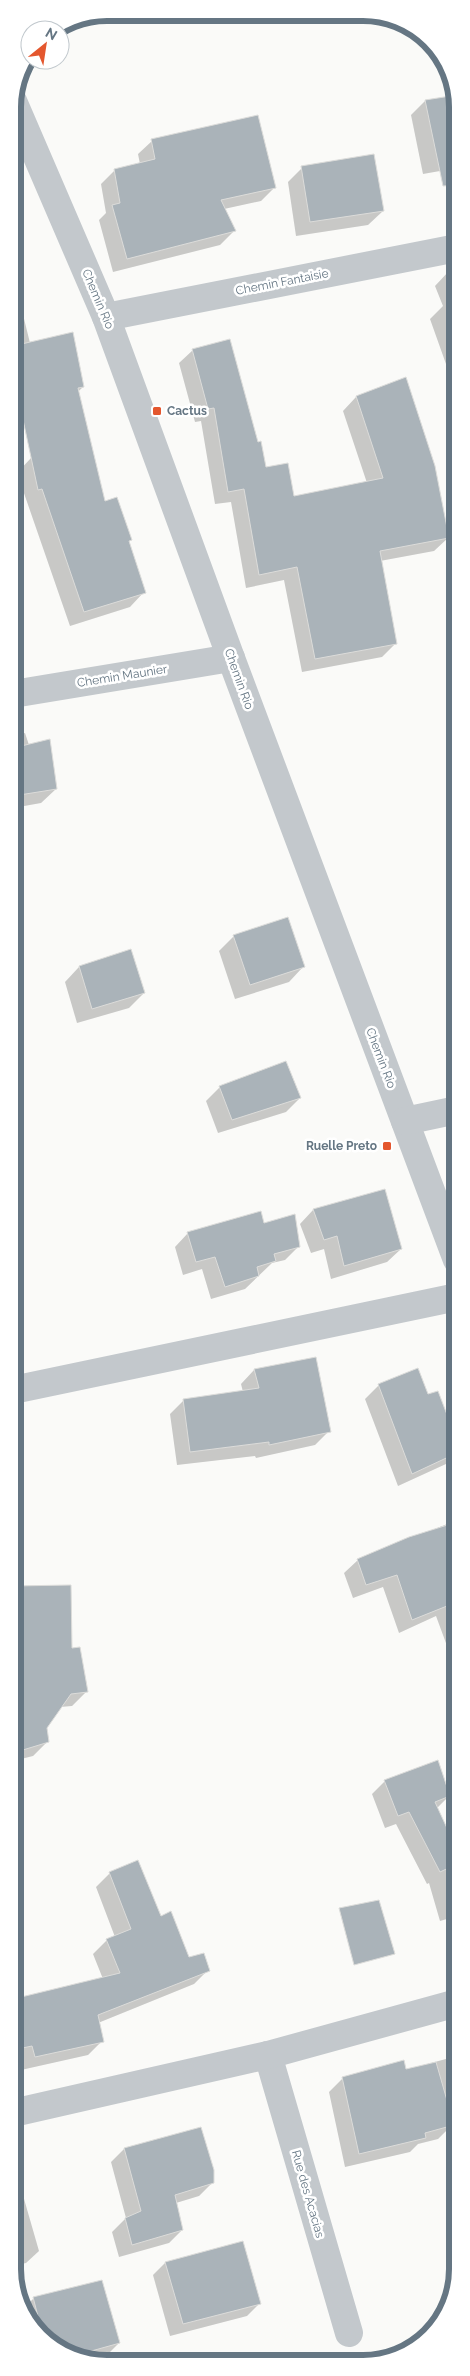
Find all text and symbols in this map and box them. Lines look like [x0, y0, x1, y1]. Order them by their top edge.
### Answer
north arrow [20, 20, 70, 70]
text: N [43, 24, 60, 43]
street label: Chemin Fantaisie [234, 266, 330, 298]
street label: Chemin Rio [79, 267, 117, 331]
place label: Cactus [167, 404, 207, 418]
marker: Cactus [151, 405, 163, 417]
street label: Chemin Rio [222, 647, 256, 711]
street label: Chemin Maunier [76, 662, 169, 690]
street label: Chemin Rio [363, 1026, 399, 1090]
place label: Ruelle Preto [306, 1139, 377, 1153]
marker: Ruelle Preto [381, 1140, 393, 1152]
street label: Rue des Acacias [289, 2149, 327, 2240]

